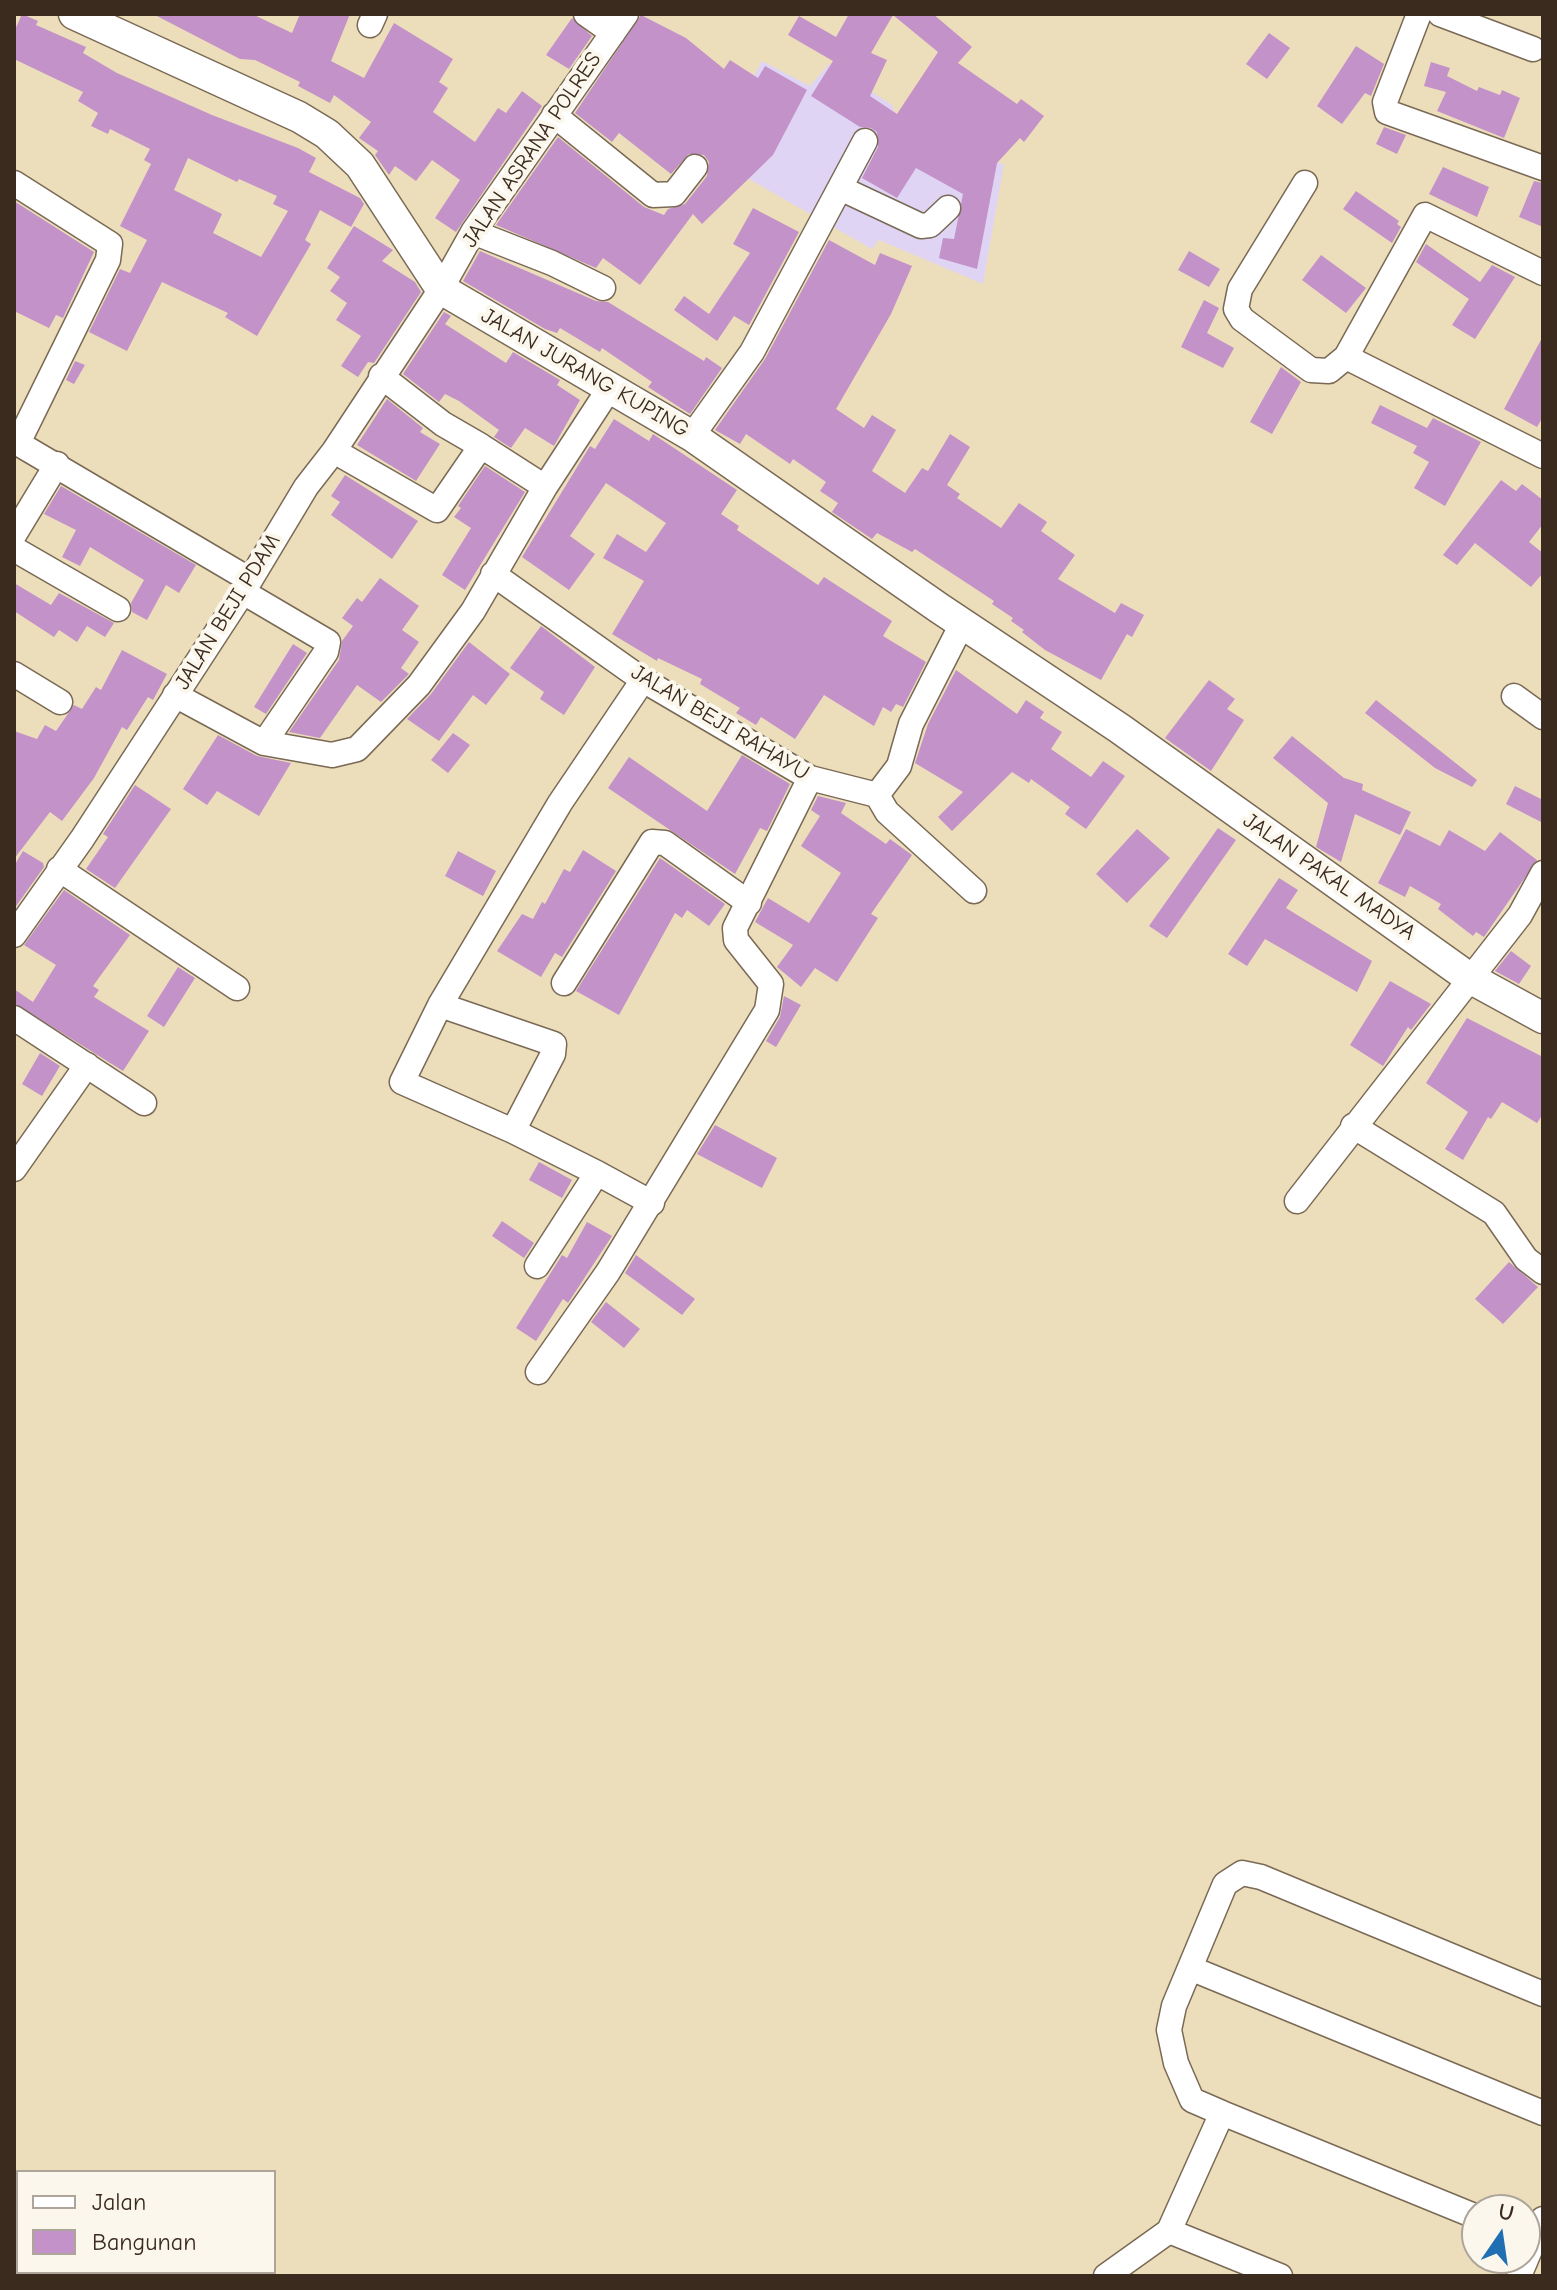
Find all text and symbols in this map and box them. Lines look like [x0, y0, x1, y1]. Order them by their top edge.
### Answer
street label: JALAN ASRANA POLRES [457, 47, 607, 253]
street label: JALAN JURANG KUPING [476, 303, 694, 443]
street label: JALAN BEJI PDAM [169, 529, 287, 695]
street label: JALAN BEJI RAHAYU [626, 659, 814, 787]
street label: JALAN PAKAL MADYA [1238, 808, 1420, 946]
legend [16, 2170, 276, 2274]
text: Jalan [92, 2188, 146, 2216]
north arrow [1461, 2194, 1541, 2274]
text: U [1496, 2198, 1516, 2227]
text: Bangunan [92, 2228, 196, 2256]

